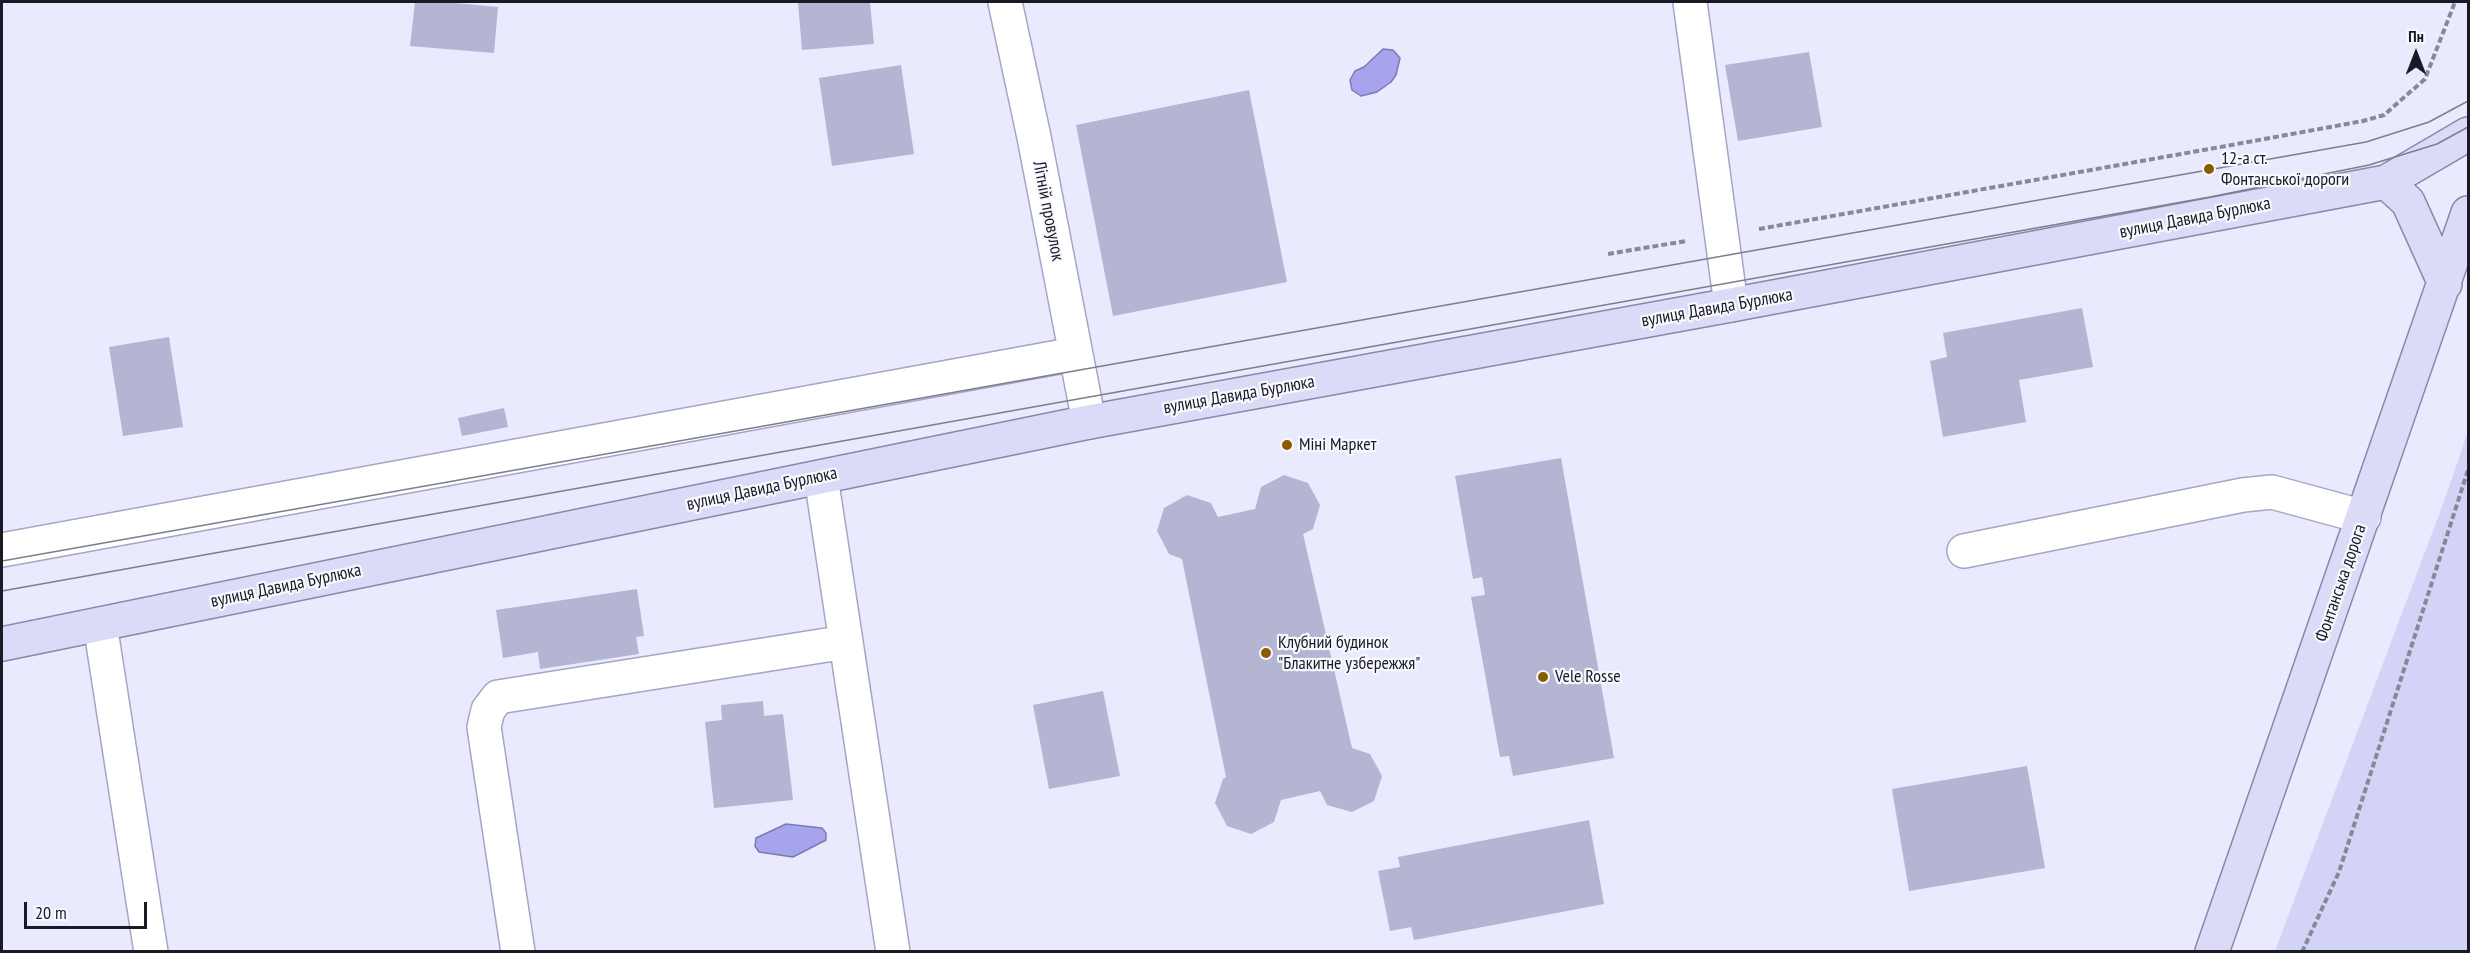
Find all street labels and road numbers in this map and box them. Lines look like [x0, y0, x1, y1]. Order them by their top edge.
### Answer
street label: Літній провулок [1028, 159, 1068, 263]
street label: вулиця Давида Бурлюка [2118, 193, 2272, 243]
street label: вулиця Давида Бурлюка [1640, 284, 1794, 332]
street label: вулиця Давида Бурлюка [1162, 371, 1316, 419]
street label: вулиця Давида Бурлюка [685, 462, 839, 516]
street label: Фонтанська дорога [2311, 521, 2371, 645]
street label: вулиця Давида Бурлюка [209, 559, 363, 613]

